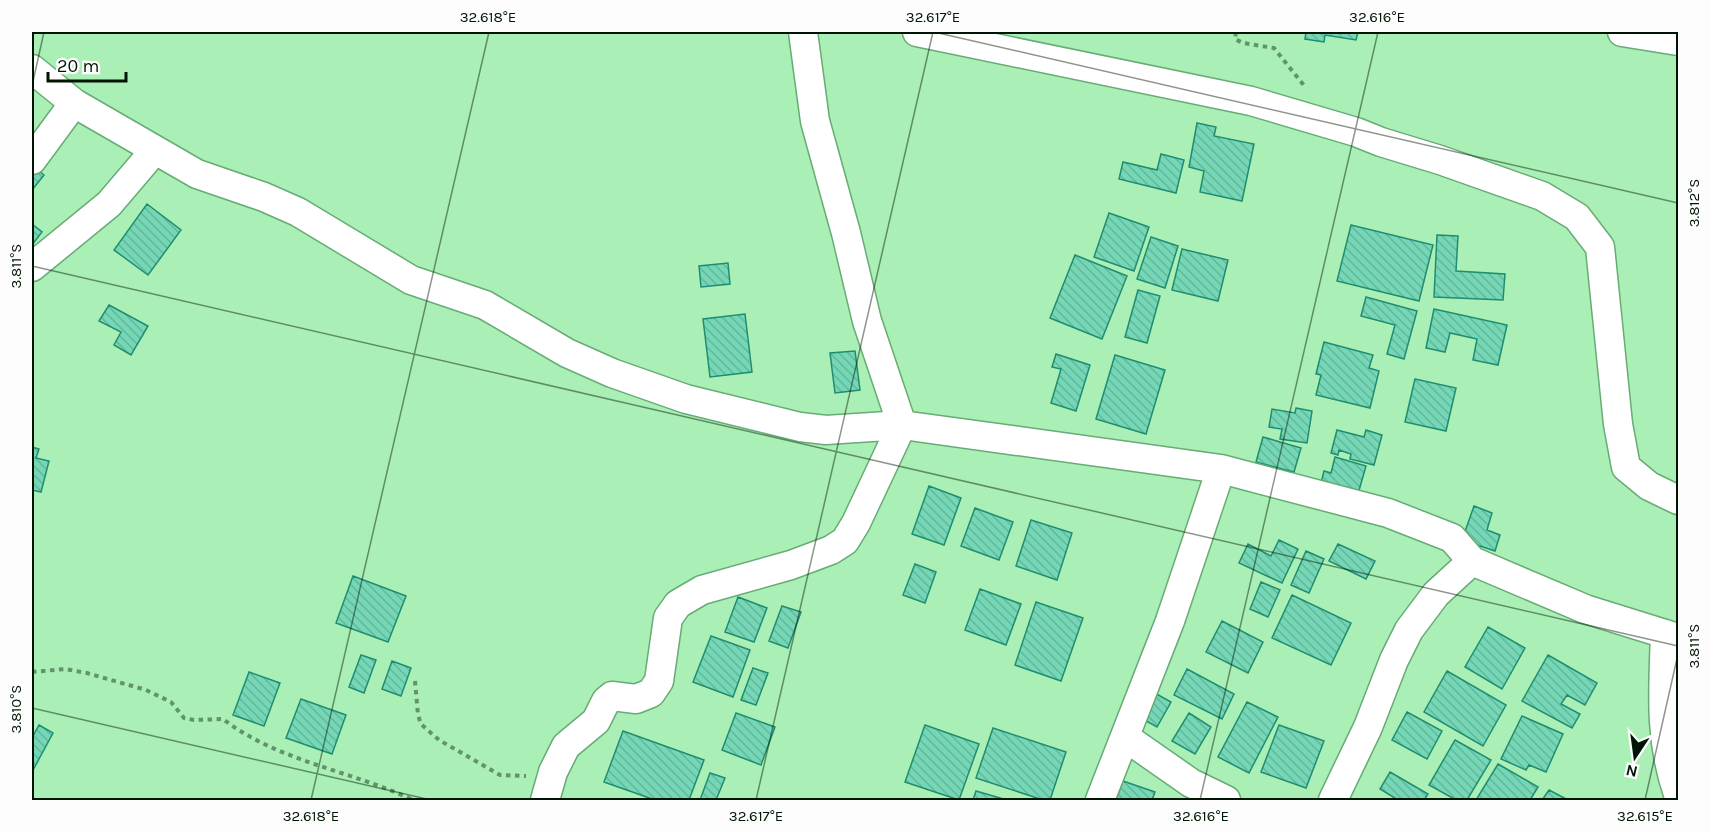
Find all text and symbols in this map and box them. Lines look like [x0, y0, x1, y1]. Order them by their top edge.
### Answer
text: 32.618°E [460, 8, 516, 26]
text: 32.617°E [906, 8, 960, 26]
text: 32.616°E [1349, 8, 1405, 26]
scale bar [48, 45, 126, 83]
text: 20 m [57, 55, 99, 77]
text: 3.812°S [1685, 179, 1703, 227]
text: 3.811°S [7, 244, 25, 288]
text: 3.811°S [1685, 624, 1703, 668]
text: 3.810°S [7, 685, 25, 733]
north arrow [1605, 727, 1665, 787]
text: N [1624, 761, 1639, 782]
text: 32.618°E [283, 807, 339, 825]
text: 32.617°E [729, 807, 783, 825]
text: 32.616°E [1173, 807, 1229, 825]
text: 32.615°E [1617, 807, 1673, 825]

